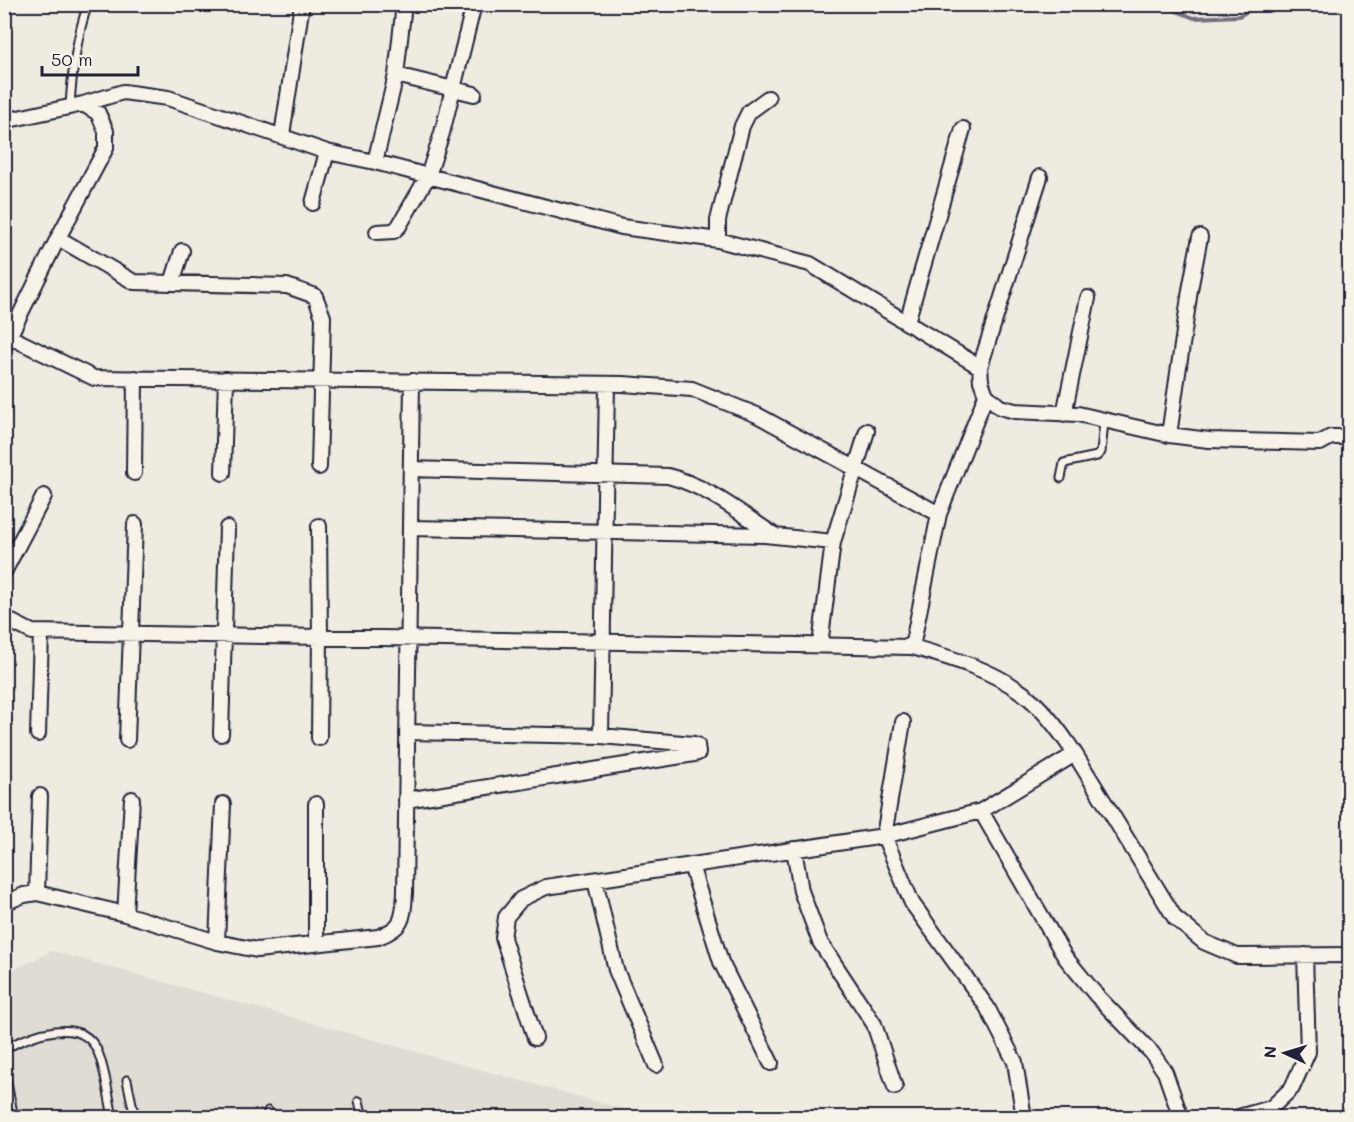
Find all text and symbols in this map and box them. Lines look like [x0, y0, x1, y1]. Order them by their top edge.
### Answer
scale bar [42, 39, 138, 77]
text: 50 m [51, 47, 93, 71]
north arrow [1255, 1023, 1315, 1083]
text: N [1259, 1045, 1280, 1059]

